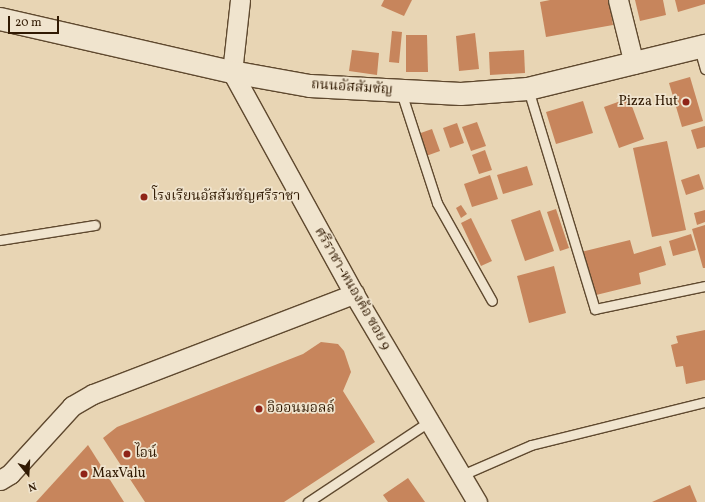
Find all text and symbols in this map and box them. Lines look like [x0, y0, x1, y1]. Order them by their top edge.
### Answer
scale bar [10, 8, 61, 34]
text: 20 m [15, 15, 42, 31]
street label: ถนนอัสสัมชัญ [311, 77, 393, 99]
place label: Pizza Hut [619, 94, 678, 110]
marker: Pizza Hut [681, 97, 691, 107]
place label: โรงเรียนอัสสัมชัญศรีราชา [152, 189, 300, 205]
marker: โรงเรียนอัสสัมชัญศรีราชา [139, 192, 149, 202]
street label: ศรีราชา-หนองค้อ ซอย 9 [310, 225, 394, 353]
place label: อิออนมอลล์ [267, 401, 335, 417]
marker: อิออนมอลล์ [254, 404, 264, 414]
place label: ไอน์ [135, 446, 157, 462]
marker: ไอน์ [122, 449, 132, 459]
north arrow [8, 454, 48, 494]
place label: MaxValu [92, 466, 146, 482]
marker: MaxValu [79, 469, 89, 479]
text: N [26, 478, 38, 494]

